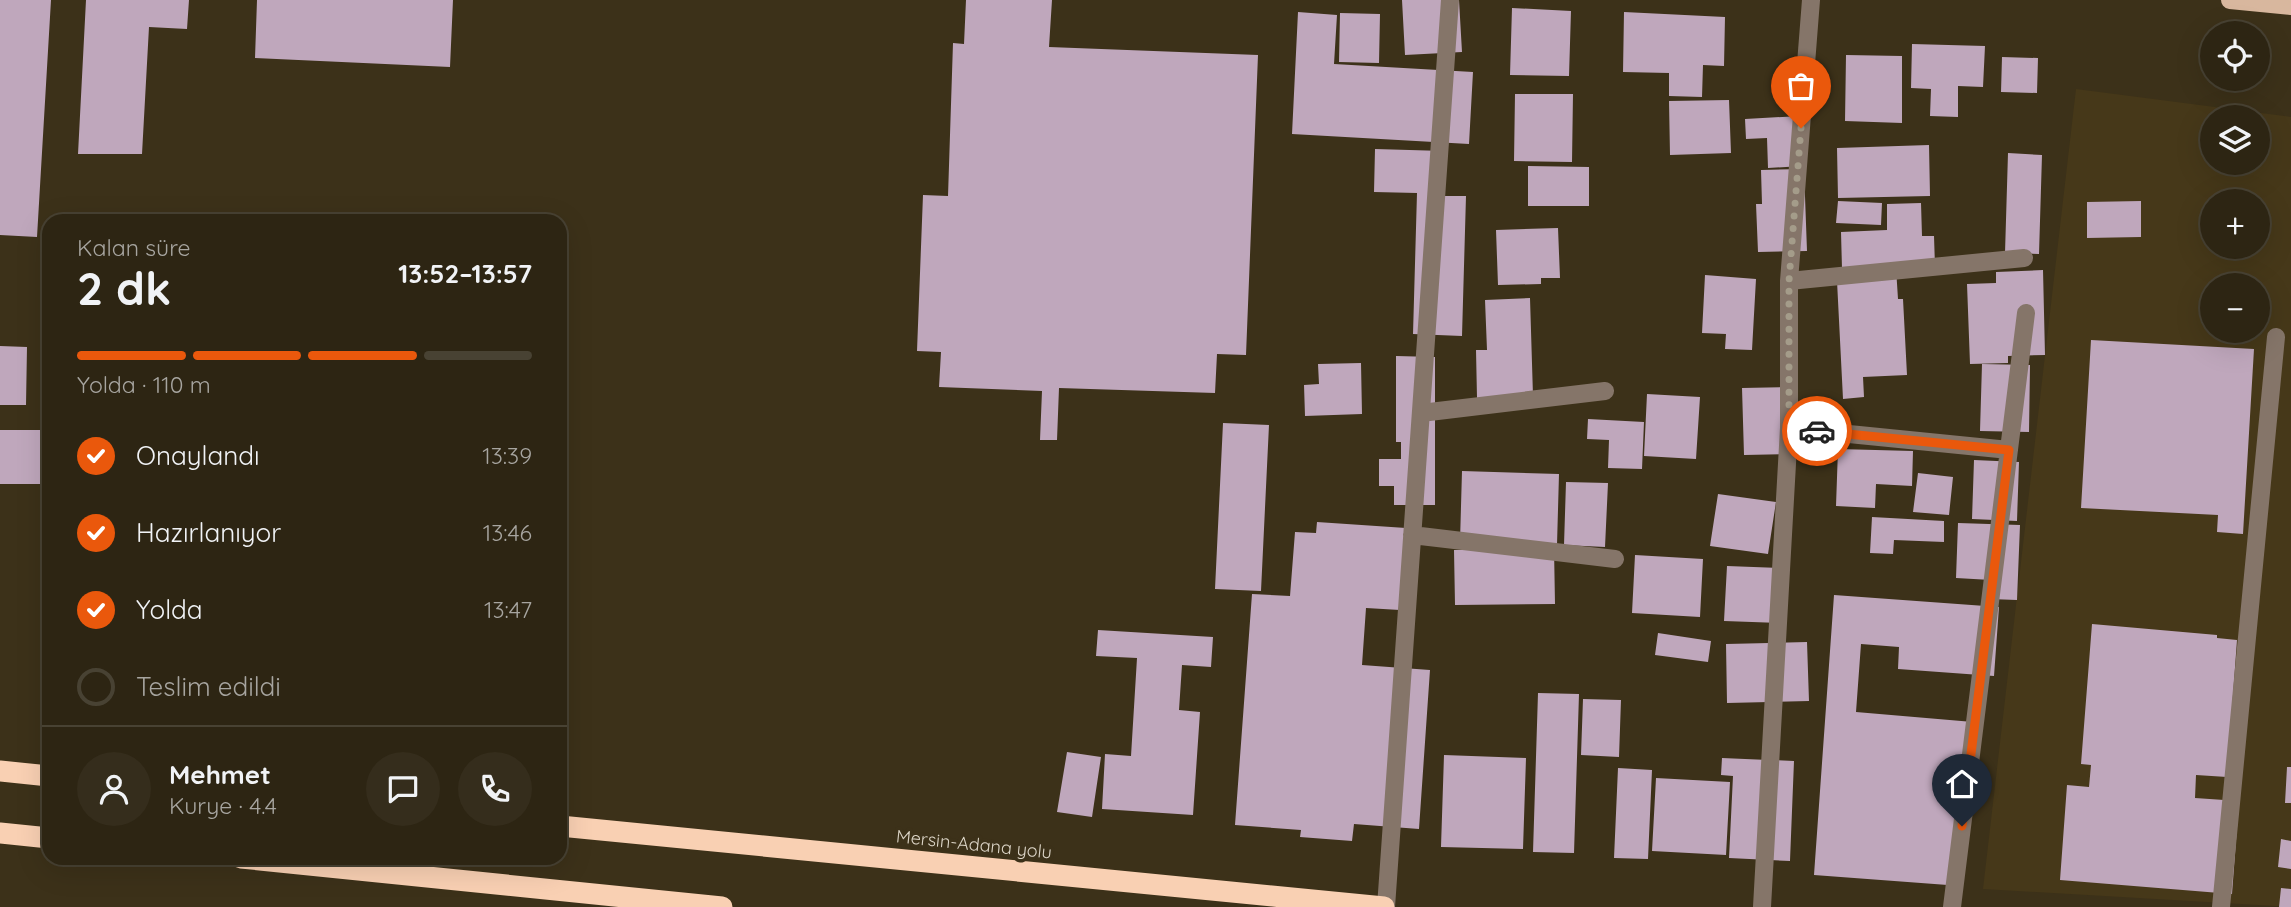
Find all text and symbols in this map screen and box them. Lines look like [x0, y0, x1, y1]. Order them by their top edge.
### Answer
map controls [2200, 21, 2270, 343]
button: locate [2200, 21, 2270, 91]
pin [1771, 56, 1831, 128]
icon: bag [1782, 67, 1820, 105]
button: layers [2200, 105, 2270, 175]
button: + [2200, 189, 2270, 259]
text: Kalan süre [77, 233, 190, 262]
text: 13:52–13:57 [398, 257, 532, 290]
text: 2 dk [77, 259, 171, 317]
button: − [2200, 273, 2270, 343]
text: Yolda · 110 m [77, 370, 211, 399]
courier [1782, 396, 1852, 466]
icon: car [1798, 412, 1836, 450]
icon: check [77, 437, 115, 475]
text: Onaylandı [136, 439, 260, 472]
text: 13:39 [482, 441, 532, 470]
icon: check [77, 514, 115, 552]
text: Hazırlanıyor [136, 516, 281, 549]
text: 13:46 [483, 518, 532, 547]
icon: check [77, 591, 115, 629]
text: Yolda [136, 593, 202, 626]
text: 13:47 [484, 595, 532, 624]
text: Teslim edildi [136, 670, 281, 703]
button: person [77, 752, 151, 826]
button: chat [366, 752, 440, 826]
button: phone [458, 752, 532, 826]
pin [1932, 754, 1992, 826]
text: Mehmet [169, 758, 271, 791]
icon: home [1943, 765, 1981, 803]
text: Kurye · 4.4 [169, 791, 277, 820]
street label: Mersin-Adana yolu [895, 824, 1053, 864]

